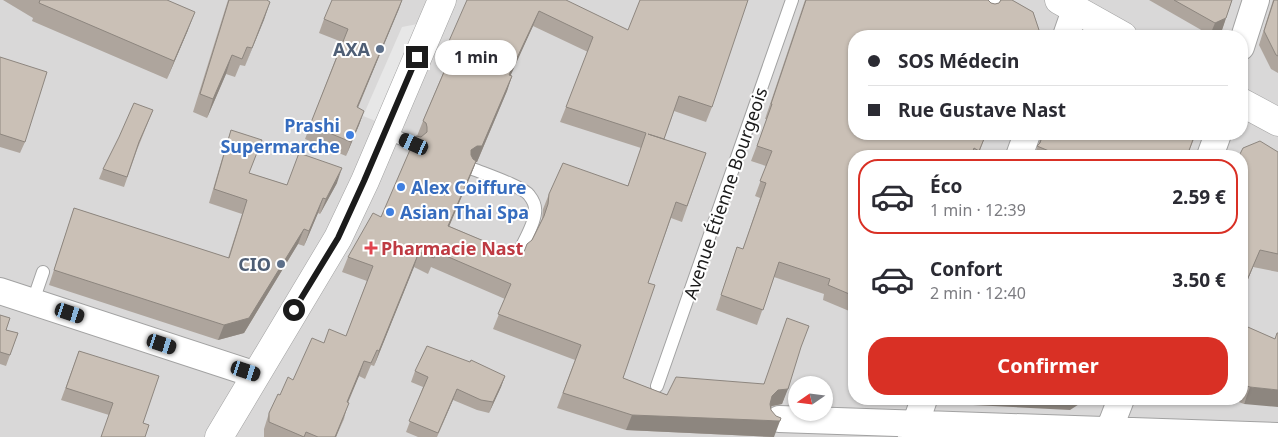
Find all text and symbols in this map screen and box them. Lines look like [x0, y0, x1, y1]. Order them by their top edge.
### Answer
place label: AXA [333, 37, 371, 61]
callout: 1 min [434, 40, 517, 74]
marker: AXA [374, 43, 386, 55]
route end [406, 46, 428, 68]
text: 1 min [454, 46, 498, 68]
text: SOS Médecin [898, 48, 1019, 74]
street label: Avenue Étienne Bourgeois [677, 84, 773, 302]
text: Rue Gustave Nast [898, 97, 1066, 123]
place label: Prashi Supermarche [220, 113, 340, 158]
marker: Prashi Supermarche [344, 129, 356, 141]
car [397, 131, 430, 157]
text: Éco [930, 173, 962, 199]
icon: car [870, 174, 915, 219]
place label: Alex Coiffure [411, 175, 527, 199]
marker: Alex Coiffure [395, 181, 407, 193]
text: 2.59 € [1172, 184, 1226, 210]
text: 1 min · 12:39 [930, 199, 1026, 221]
place label: Asian Thai Spa [400, 200, 529, 224]
marker: Asian Thai Spa [384, 206, 396, 218]
place label: Pharmacie Nast [381, 236, 524, 260]
marker: Pharmacie Nast [365, 242, 377, 254]
place label: CIO [238, 252, 271, 276]
text: Confort [930, 256, 1002, 282]
icon: car [870, 257, 915, 302]
marker: CIO [275, 258, 287, 270]
text: 3.50 € [1172, 267, 1226, 293]
text: 2 min · 12:40 [930, 282, 1026, 304]
route start [283, 299, 305, 321]
car [53, 301, 86, 325]
car [145, 332, 178, 356]
button: Confirmer [868, 337, 1228, 395]
car [229, 359, 262, 383]
north arrow [788, 376, 832, 421]
map controls [788, 376, 833, 421]

